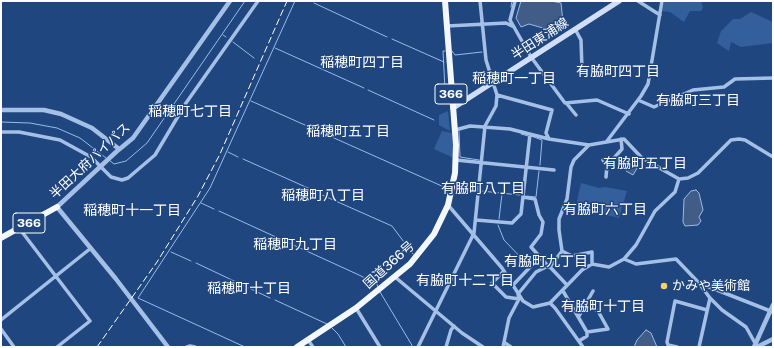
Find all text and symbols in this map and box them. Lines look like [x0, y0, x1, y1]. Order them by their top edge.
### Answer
street label: 半田東浦線 [508, 15, 572, 63]
district label: 稲穂町四丁目 [320, 55, 404, 71]
district label: 有脇町四丁目 [576, 64, 660, 80]
district label: 稲穂町一丁目 [472, 71, 556, 87]
road number: 366 [435, 84, 467, 104]
district label: 有脇町三丁目 [656, 93, 740, 109]
district label: 稲穂町七丁目 [148, 104, 232, 120]
street label: 半田大府パイパス [47, 120, 133, 202]
district label: 稲穂町五丁目 [306, 124, 390, 140]
district label: 有脇町五丁目 [603, 156, 687, 172]
district label: 有脇町八丁目 [441, 181, 525, 197]
district label: 稲穂町八丁目 [281, 188, 365, 204]
district label: 有脇町六丁目 [563, 202, 647, 218]
district label: 稲穂町十一丁目 [83, 203, 181, 219]
road number: 366 [13, 213, 45, 233]
district label: 稲穂町九丁目 [253, 237, 337, 253]
street label: 国道366号 [360, 238, 418, 292]
district label: 有脇町九丁目 [504, 254, 588, 270]
district label: 有脇町十二丁目 [416, 273, 514, 289]
place label: かみや美術館 [672, 278, 750, 294]
district label: 稲穂町十丁目 [207, 281, 291, 297]
marker: かみや美術館 [659, 281, 669, 291]
district label: 有脇町十丁目 [561, 299, 645, 315]

